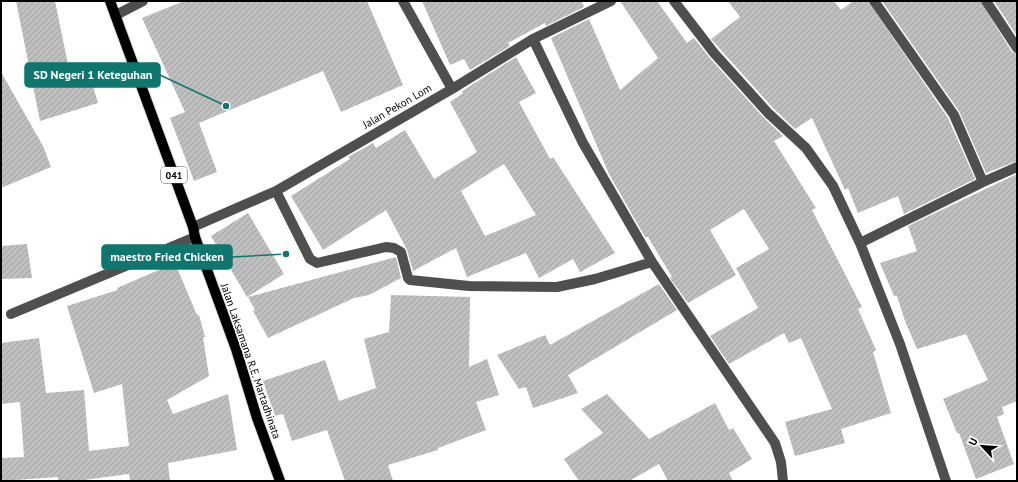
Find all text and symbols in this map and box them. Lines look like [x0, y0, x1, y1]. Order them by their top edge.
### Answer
callout: SD Negeri 1 Keteguhan [25, 63, 160, 87]
text: SD Negeri 1 Keteguhan [34, 67, 152, 82]
street label: Jalan Pekon Lom [359, 81, 434, 132]
road number: 041 [161, 167, 187, 183]
callout: maestro Fried Chicken [102, 245, 232, 269]
text: maestro Fried Chicken [110, 249, 224, 264]
street label: Jalan Laksamana R.E. Martadhinata [217, 280, 284, 441]
north arrow [962, 426, 1002, 466]
text: U [965, 435, 981, 448]

